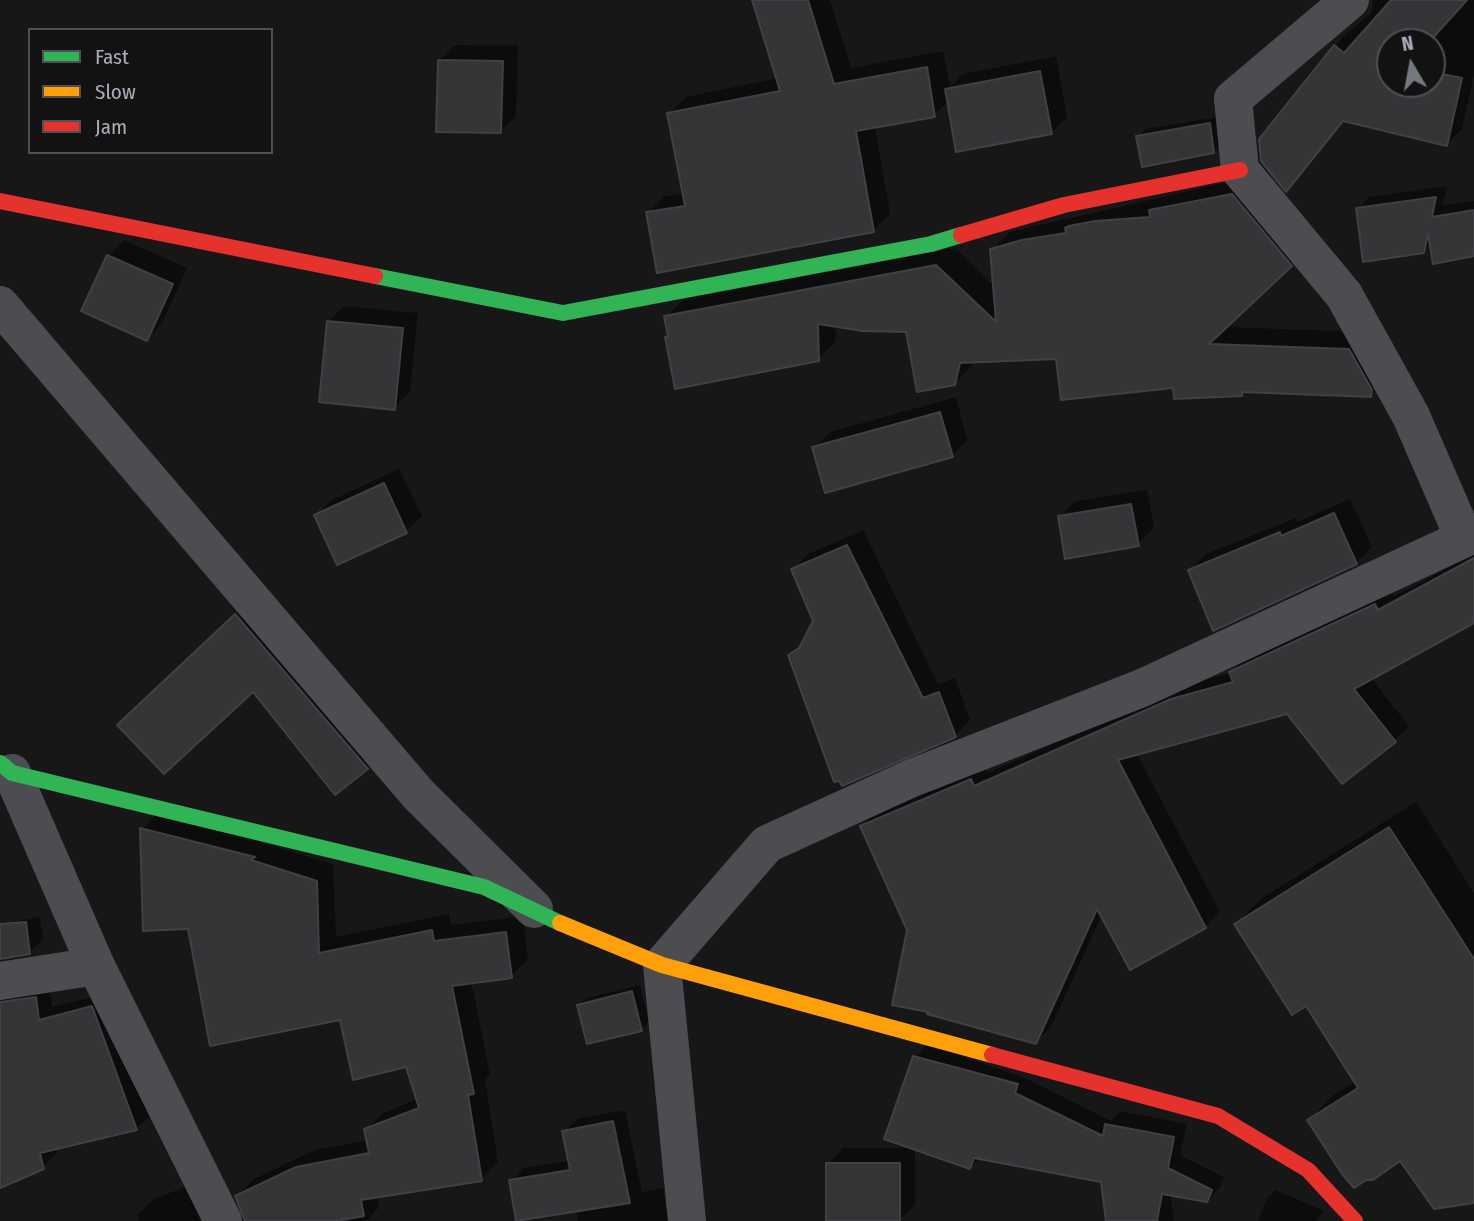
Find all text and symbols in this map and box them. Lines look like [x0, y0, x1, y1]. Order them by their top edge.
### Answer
legend [28, 28, 273, 154]
north arrow [1376, 28, 1446, 98]
text: N [1400, 31, 1415, 56]
text: Fast [95, 44, 129, 70]
text: Slow [95, 79, 136, 105]
text: Jam [95, 114, 127, 140]

